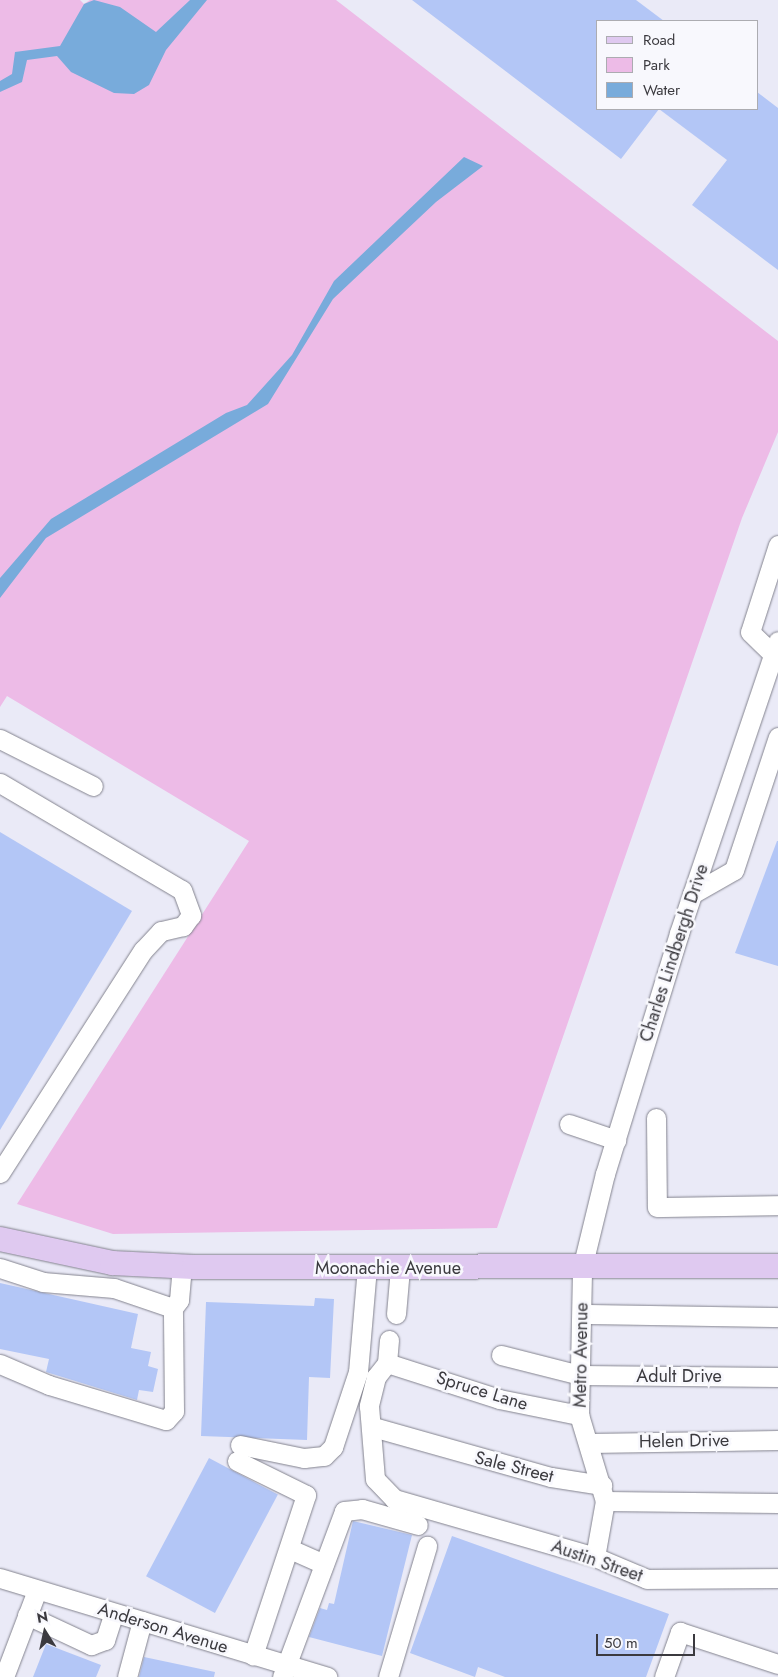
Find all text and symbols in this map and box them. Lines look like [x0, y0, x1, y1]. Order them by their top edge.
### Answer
legend [596, 20, 758, 110]
text: Road [643, 29, 675, 51]
text: Park [643, 54, 670, 76]
text: Water [643, 79, 680, 101]
street label: Charles Lindbergh Drive [635, 861, 713, 1045]
street label: Moonachie Avenue [315, 1257, 461, 1279]
street label: Metro Avenue [569, 1302, 593, 1408]
street label: Adult Drive [636, 1365, 722, 1387]
street label: Spruce Lane [434, 1367, 530, 1415]
street label: Helen Drive [639, 1429, 729, 1453]
street label: Sale Street [472, 1447, 556, 1487]
street label: Austin Street [549, 1535, 645, 1587]
street label: Anderson Avenue [95, 1598, 231, 1658]
text: N [35, 1606, 50, 1628]
north arrow [20, 1607, 70, 1657]
scale bar [598, 1624, 697, 1656]
text: 50 m [604, 1632, 638, 1654]

